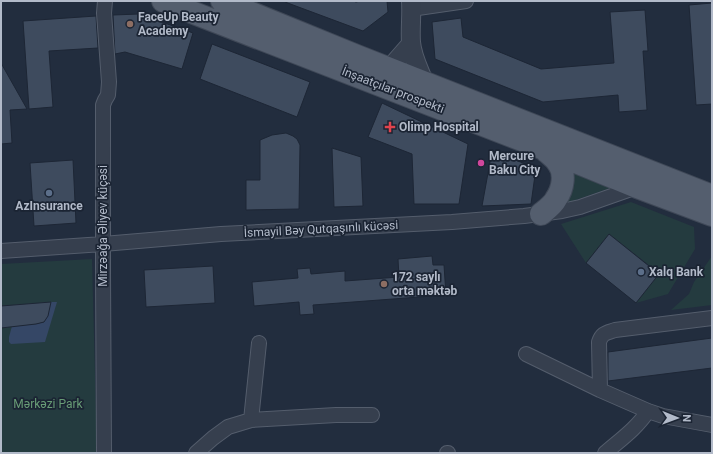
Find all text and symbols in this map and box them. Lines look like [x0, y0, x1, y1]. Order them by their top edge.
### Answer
place label: FaceUp Beauty Academy [138, 10, 220, 38]
marker: FaceUp Beauty Academy [125, 19, 135, 29]
street label: İnşaatçılar prospekti [340, 63, 447, 116]
place label: Olimp Hospital [399, 120, 479, 134]
marker: Olimp Hospital [384, 121, 396, 133]
place label: Mercure Baku City [489, 149, 541, 177]
marker: Mercure Baku City [476, 158, 486, 168]
street label: Mirzəağa Əliyev küçəsi [96, 165, 110, 287]
marker: AzInsurance [44, 188, 54, 198]
place label: AzInsurance [15, 199, 83, 213]
street label: İsmayil Bəy Qutqaşınlı kücəsi [243, 217, 399, 240]
place label: Xalq Bank [649, 265, 704, 279]
marker: Xalq Bank [636, 267, 646, 277]
place label: 172 saylı orta məktəb [392, 270, 457, 298]
marker: 172 saylı orta məktəb [379, 279, 389, 289]
park label: Mərkəzi Park [13, 397, 84, 411]
north arrow [657, 398, 697, 438]
text: N [680, 414, 693, 422]

